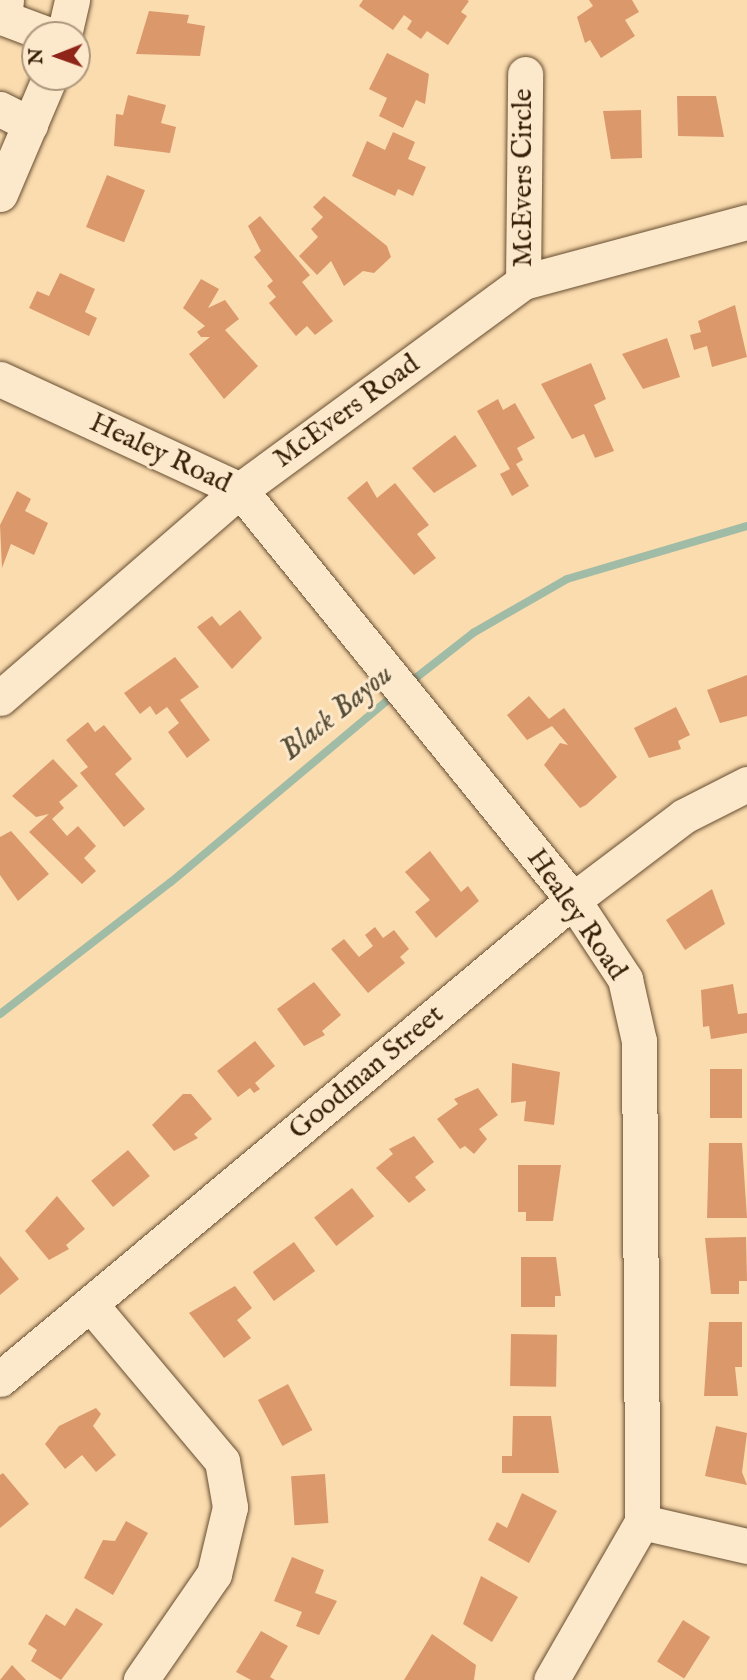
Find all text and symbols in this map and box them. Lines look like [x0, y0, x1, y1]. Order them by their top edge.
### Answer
north arrow [21, 21, 91, 91]
text: N [25, 48, 49, 65]
street label: McEvers Circle [507, 89, 541, 267]
street label: McEvers Road [268, 348, 426, 476]
street label: Healey Road [84, 407, 236, 501]
water label: Black Bayou [274, 657, 400, 769]
street label: Healey Road [519, 843, 633, 987]
street label: Goodman Street [283, 999, 451, 1147]

